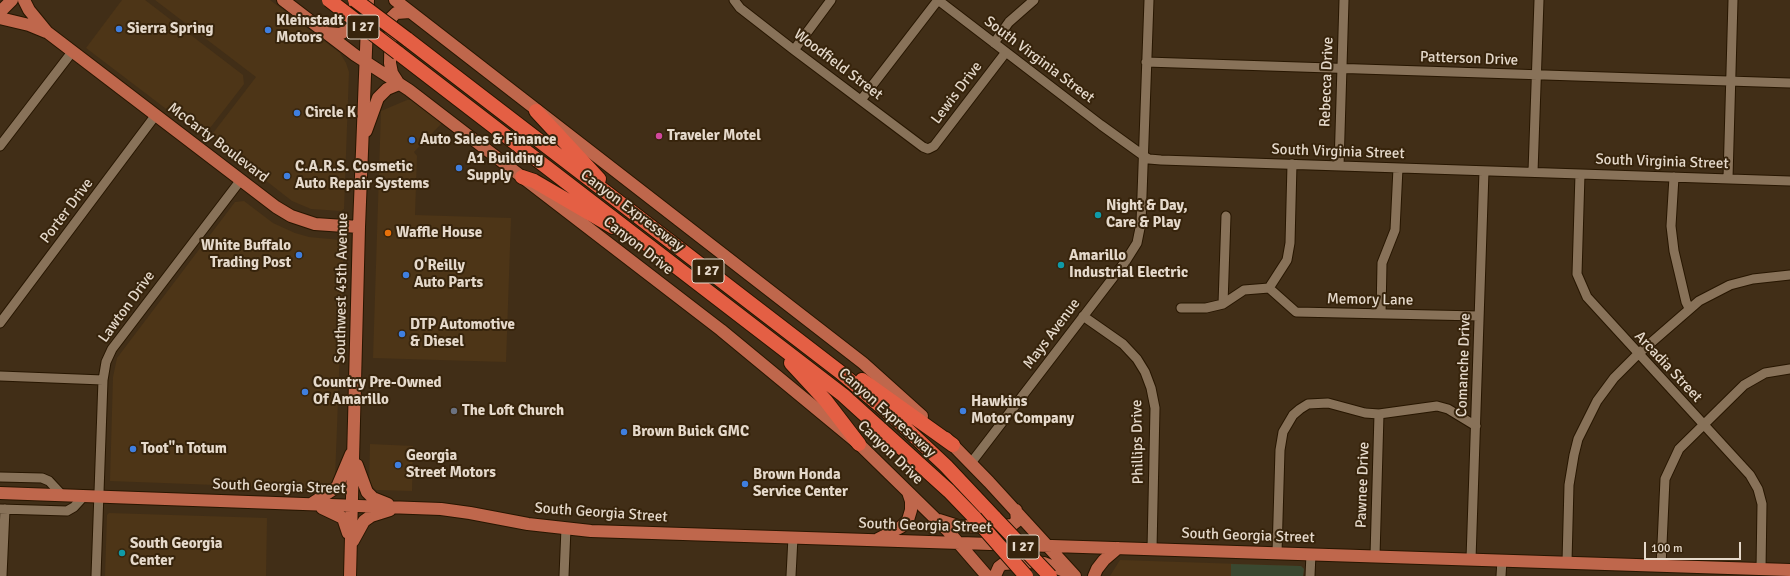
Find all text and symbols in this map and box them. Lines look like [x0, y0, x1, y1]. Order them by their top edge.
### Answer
place label: Kleinstadt Motors [276, 12, 344, 47]
street label: South Virginia Street [980, 13, 1098, 107]
road number: I 27 [347, 15, 379, 39]
place label: Sierra Spring [127, 20, 213, 38]
marker: Sierra Spring [114, 24, 124, 34]
marker: Kleinstadt Motors [263, 25, 273, 35]
street label: Woodfield Street [790, 26, 886, 104]
street label: Rebecca Drive [1316, 37, 1338, 127]
street label: Patterson Drive [1420, 48, 1518, 70]
street label: Lewis Drive [928, 58, 986, 128]
street label: McCarty Boulevard [164, 99, 272, 187]
place label: Circle K [305, 104, 356, 122]
marker: Circle K [292, 108, 302, 118]
place label: Traveler Motel [667, 127, 761, 145]
place label: Auto Sales & Finance [420, 131, 556, 149]
marker: Traveler Motel [654, 131, 664, 141]
marker: Auto Sales & Finance [407, 135, 417, 145]
street label: South Virginia Street [1271, 141, 1405, 163]
place label: A1 Building Supply [467, 150, 543, 185]
street label: South Virginia Street [1595, 151, 1729, 173]
place label: C.A.R.S. Cosmetic Auto Repair Systems [295, 158, 429, 193]
marker: A1 Building Supply [454, 163, 464, 173]
street label: Canyon Expressway [577, 166, 687, 256]
marker: C.A.R.S. Cosmetic Auto Repair Systems [282, 171, 292, 181]
street label: Porter Drive [37, 175, 97, 247]
place label: Night & Day, Care & Play [1106, 197, 1188, 232]
marker: Night & Day, Care & Play [1093, 210, 1103, 220]
street label: Southwest 45th Avenue [332, 213, 352, 363]
street label: Canyon Drive [599, 213, 677, 279]
place label: Waffle House [396, 224, 482, 242]
marker: Waffle House [383, 228, 393, 238]
place label: White Buffalo Trading Post [201, 237, 291, 272]
place label: Amarillo Industrial Electric [1069, 247, 1188, 282]
marker: White Buffalo Trading Post [294, 250, 304, 260]
place label: O'Reilly Auto Parts [414, 257, 483, 292]
road number: I 27 [692, 259, 724, 283]
marker: Amarillo Industrial Electric [1056, 260, 1066, 270]
street label: Lawton Drive [95, 268, 159, 346]
marker: O'Reilly Auto Parts [401, 270, 411, 280]
street label: Memory Lane [1327, 290, 1413, 310]
street label: Mays Avenue [1020, 295, 1084, 373]
street label: Comanche Drive [1453, 313, 1475, 417]
place label: DTP Automotive & Diesel [410, 316, 515, 351]
street label: Arcadia Street [1630, 328, 1706, 406]
marker: DTP Automotive & Diesel [397, 329, 407, 339]
street label: Canyon Expressway [835, 365, 939, 461]
place label: Country Pre-Owned Of Amarillo [313, 374, 442, 409]
marker: Country Pre-Owned Of Amarillo [300, 387, 310, 397]
place label: Hawkins Motor Company [971, 393, 1074, 428]
street label: Phillips Drive [1128, 399, 1148, 485]
place label: The Loft Church [462, 402, 564, 420]
marker: The Loft Church [449, 406, 459, 416]
marker: Hawkins Motor Company [958, 406, 968, 416]
street label: Canyon Drive [853, 417, 927, 489]
place label: Brown Buick GMC [632, 423, 749, 441]
marker: Brown Buick GMC [619, 427, 629, 437]
place label: Toot"n Totum [141, 440, 227, 458]
street label: Pawnee Drive [1352, 441, 1374, 529]
marker: Toot"n Totum [128, 444, 138, 454]
place label: Georgia Street Motors [406, 447, 496, 482]
marker: Georgia Street Motors [393, 460, 403, 470]
place label: Brown Honda Service Center [753, 466, 848, 501]
street label: South Georgia Street [212, 476, 346, 498]
marker: Brown Honda Service Center [740, 479, 750, 489]
street label: South Georgia Street [534, 499, 668, 527]
street label: South Georgia Street [858, 515, 992, 537]
street label: South Georgia Street [1181, 525, 1315, 547]
scale bar [1646, 534, 1743, 560]
place label: South Georgia Center [130, 535, 223, 570]
road number: I 27 [1007, 535, 1039, 559]
text: 100 m [1651, 541, 1683, 556]
marker: South Georgia Center [117, 548, 127, 558]

